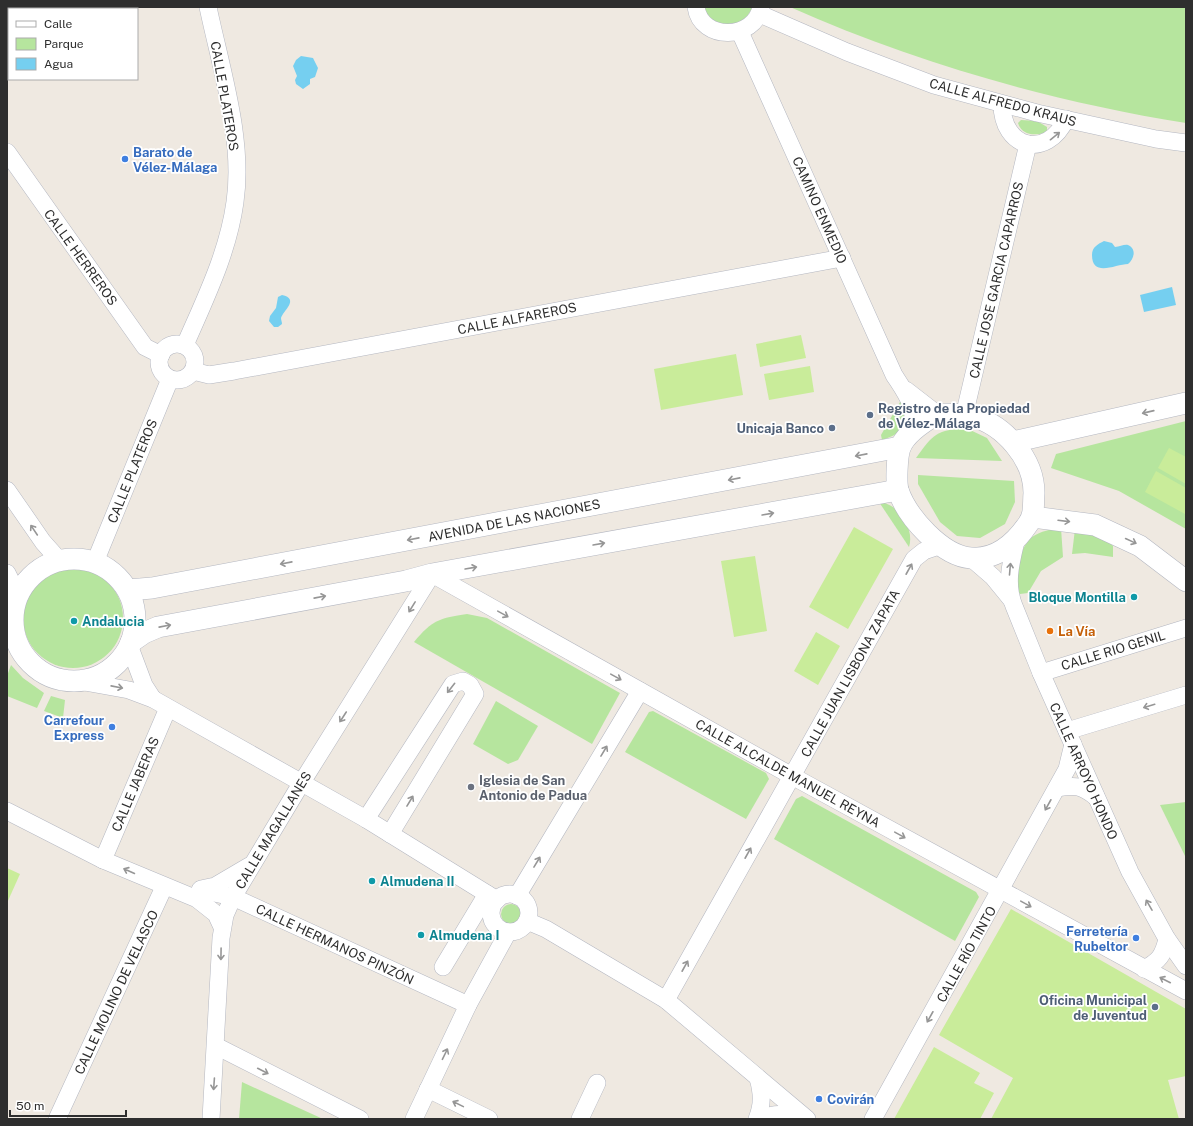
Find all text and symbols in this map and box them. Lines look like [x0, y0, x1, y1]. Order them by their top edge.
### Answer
legend [8, 8, 138, 80]
text: Calle [44, 17, 73, 31]
text: Parque [44, 37, 84, 51]
street label: CALLE PLATEROS [207, 40, 242, 152]
text: Agua [44, 57, 73, 71]
street label: CALLE ALFREDO KRAUS [928, 76, 1078, 129]
one-way arrow [1049, 132, 1060, 140]
place label: Barato de Vélez-Málaga [133, 145, 217, 175]
marker: Barato de Vélez-Málaga [120, 154, 130, 164]
street label: CAMINO ENMEDIO [789, 154, 850, 266]
street label: CALLE JOSE GARCIA CAPARROS [967, 180, 1026, 380]
street label: CALLE HERREROS [41, 206, 120, 308]
street label: CALLE ALFAREROS [456, 300, 578, 337]
place label: Registro de la Propiedad de Vélez-Málaga [878, 401, 1030, 431]
one-way arrow [1142, 408, 1155, 416]
marker: Registro de la Propiedad de Vélez-Málaga [865, 410, 875, 420]
street label: CALLE PLATEROS [105, 417, 160, 525]
place label: Unicaja Banco [736, 421, 824, 436]
marker: Unicaja Banco [827, 423, 837, 433]
one-way arrow [855, 451, 868, 459]
one-way arrow [728, 475, 741, 483]
street label: AVENIDA DE LAS NACIONES [427, 496, 602, 545]
one-way arrow [761, 509, 774, 517]
one-way arrow [1057, 517, 1070, 525]
one-way arrow [30, 525, 38, 536]
one-way arrow [407, 535, 420, 543]
one-way arrow [1124, 538, 1136, 545]
one-way arrow [592, 540, 605, 548]
one-way arrow [279, 559, 292, 567]
one-way arrow [905, 563, 913, 575]
one-way arrow [1006, 563, 1014, 576]
one-way arrow [464, 564, 477, 572]
street label: CALLE JUAN LISBONA ZAPATA [798, 587, 903, 760]
place label: Bloque Montilla [1028, 590, 1126, 605]
one-way arrow [314, 592, 327, 600]
marker: Bloque Montilla [1129, 592, 1139, 602]
one-way arrow [408, 601, 416, 612]
one-way arrow [497, 610, 509, 618]
place label: Andalucia [82, 614, 144, 629]
marker: Andalucia [69, 616, 79, 626]
one-way arrow [158, 621, 171, 629]
place label: La Vía [1058, 624, 1095, 639]
marker: La Vía [1045, 626, 1055, 636]
street label: CALLE RIO GENIL [1059, 628, 1167, 673]
one-way arrow [610, 674, 622, 682]
one-way arrow [446, 682, 455, 693]
one-way arrow [110, 683, 123, 691]
street label: CALLE ARROYO HONDO [1047, 700, 1121, 842]
one-way arrow [1142, 703, 1155, 710]
one-way arrow [339, 711, 347, 722]
place label: Carrefour Express [44, 713, 105, 743]
street label: CALLE ALCALDE MANUEL REYNA [693, 716, 883, 831]
marker: Carrefour Express [107, 722, 117, 732]
street label: CALLE JABERAS [109, 734, 162, 834]
one-way arrow [601, 745, 609, 757]
street label: CALLE MAGALLANES [232, 769, 314, 892]
place label: Iglesia de San Antonio de Padua [479, 773, 587, 803]
marker: Iglesia de San Antonio de Padua [466, 782, 476, 792]
one-way arrow [407, 795, 415, 807]
one-way arrow [1043, 799, 1051, 811]
one-way arrow [894, 831, 906, 839]
one-way arrow [745, 847, 753, 859]
one-way arrow [534, 856, 542, 868]
one-way arrow [123, 867, 135, 875]
place label: Almudena II [380, 874, 454, 889]
marker: Almudena II [367, 876, 377, 886]
one-way arrow [1144, 899, 1152, 911]
street label: CALLE HERMANOS PINZÓN [253, 900, 417, 988]
one-way arrow [1020, 901, 1032, 908]
street label: CALLE RÍO TINTO [933, 903, 999, 1005]
street label: CALLE MOLINO DE VELASCO [72, 908, 161, 1077]
place label: Ferretería Rubeltor [1066, 924, 1129, 954]
place label: Almudena I [429, 928, 499, 943]
marker: Almudena I [416, 930, 426, 940]
marker: Ferretería Rubeltor [1131, 933, 1141, 943]
one-way arrow [217, 947, 225, 960]
one-way arrow [682, 960, 689, 972]
one-way arrow [1159, 976, 1171, 983]
place label: Oficina Municipal de Juventud [1039, 993, 1147, 1023]
marker: Oficina Municipal de Juventud [1150, 1002, 1160, 1012]
one-way arrow [926, 1011, 934, 1023]
one-way arrow [442, 1048, 449, 1060]
one-way arrow [257, 1068, 269, 1075]
one-way arrow [210, 1077, 217, 1090]
scale bar [10, 1092, 126, 1118]
place label: Covirán [827, 1092, 874, 1107]
marker: Covirán [814, 1094, 824, 1104]
text: 50 m [16, 1099, 44, 1113]
one-way arrow [453, 1100, 465, 1107]

